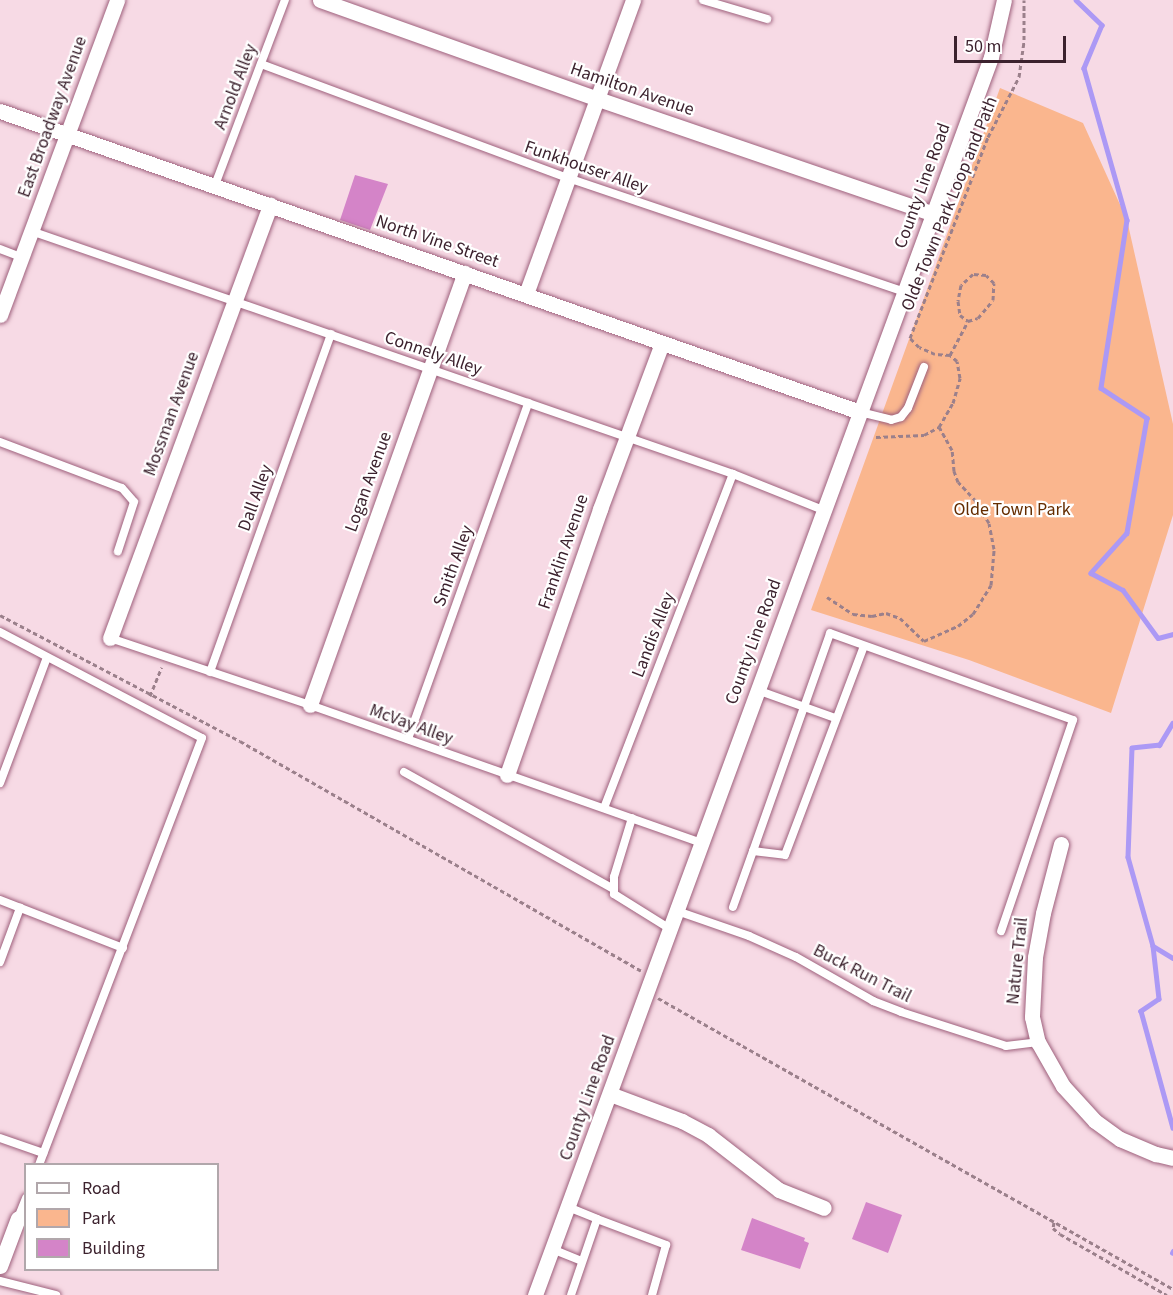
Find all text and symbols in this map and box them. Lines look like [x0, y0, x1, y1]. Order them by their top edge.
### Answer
scale bar [957, 24, 1070, 62]
street label: East Broadway Avenue [14, 33, 92, 201]
text: 50 m [965, 34, 1001, 59]
street label: Arnold Alley [210, 41, 262, 133]
street label: Hamilton Avenue [567, 59, 697, 121]
street label: Olde Town Park Loop and Path [897, 94, 1003, 314]
street label: County Line Road [890, 120, 956, 252]
street label: Funkhouser Alley [521, 137, 651, 199]
street label: North Vine Street [373, 211, 501, 273]
street label: Connely Alley [381, 327, 485, 381]
street label: Mossman Avenue [139, 349, 205, 479]
street label: Logan Avenue [341, 429, 397, 535]
street label: Dall Alley [234, 462, 278, 534]
street label: Franklin Avenue [534, 492, 594, 612]
park label: Olde Town Park [953, 499, 1071, 521]
street label: Smith Alley [429, 522, 479, 610]
street label: County Line Road [721, 576, 787, 708]
street label: Landis Alley [628, 589, 680, 681]
street label: McVay Alley [366, 700, 456, 750]
street label: Nature Trail [1003, 916, 1033, 1006]
street label: Buck Run Trail [809, 940, 915, 1008]
street label: County Line Road [555, 1032, 621, 1164]
legend [24, 1163, 219, 1271]
text: Road [82, 1176, 121, 1201]
text: Park [82, 1206, 116, 1231]
text: Building [82, 1236, 145, 1261]

